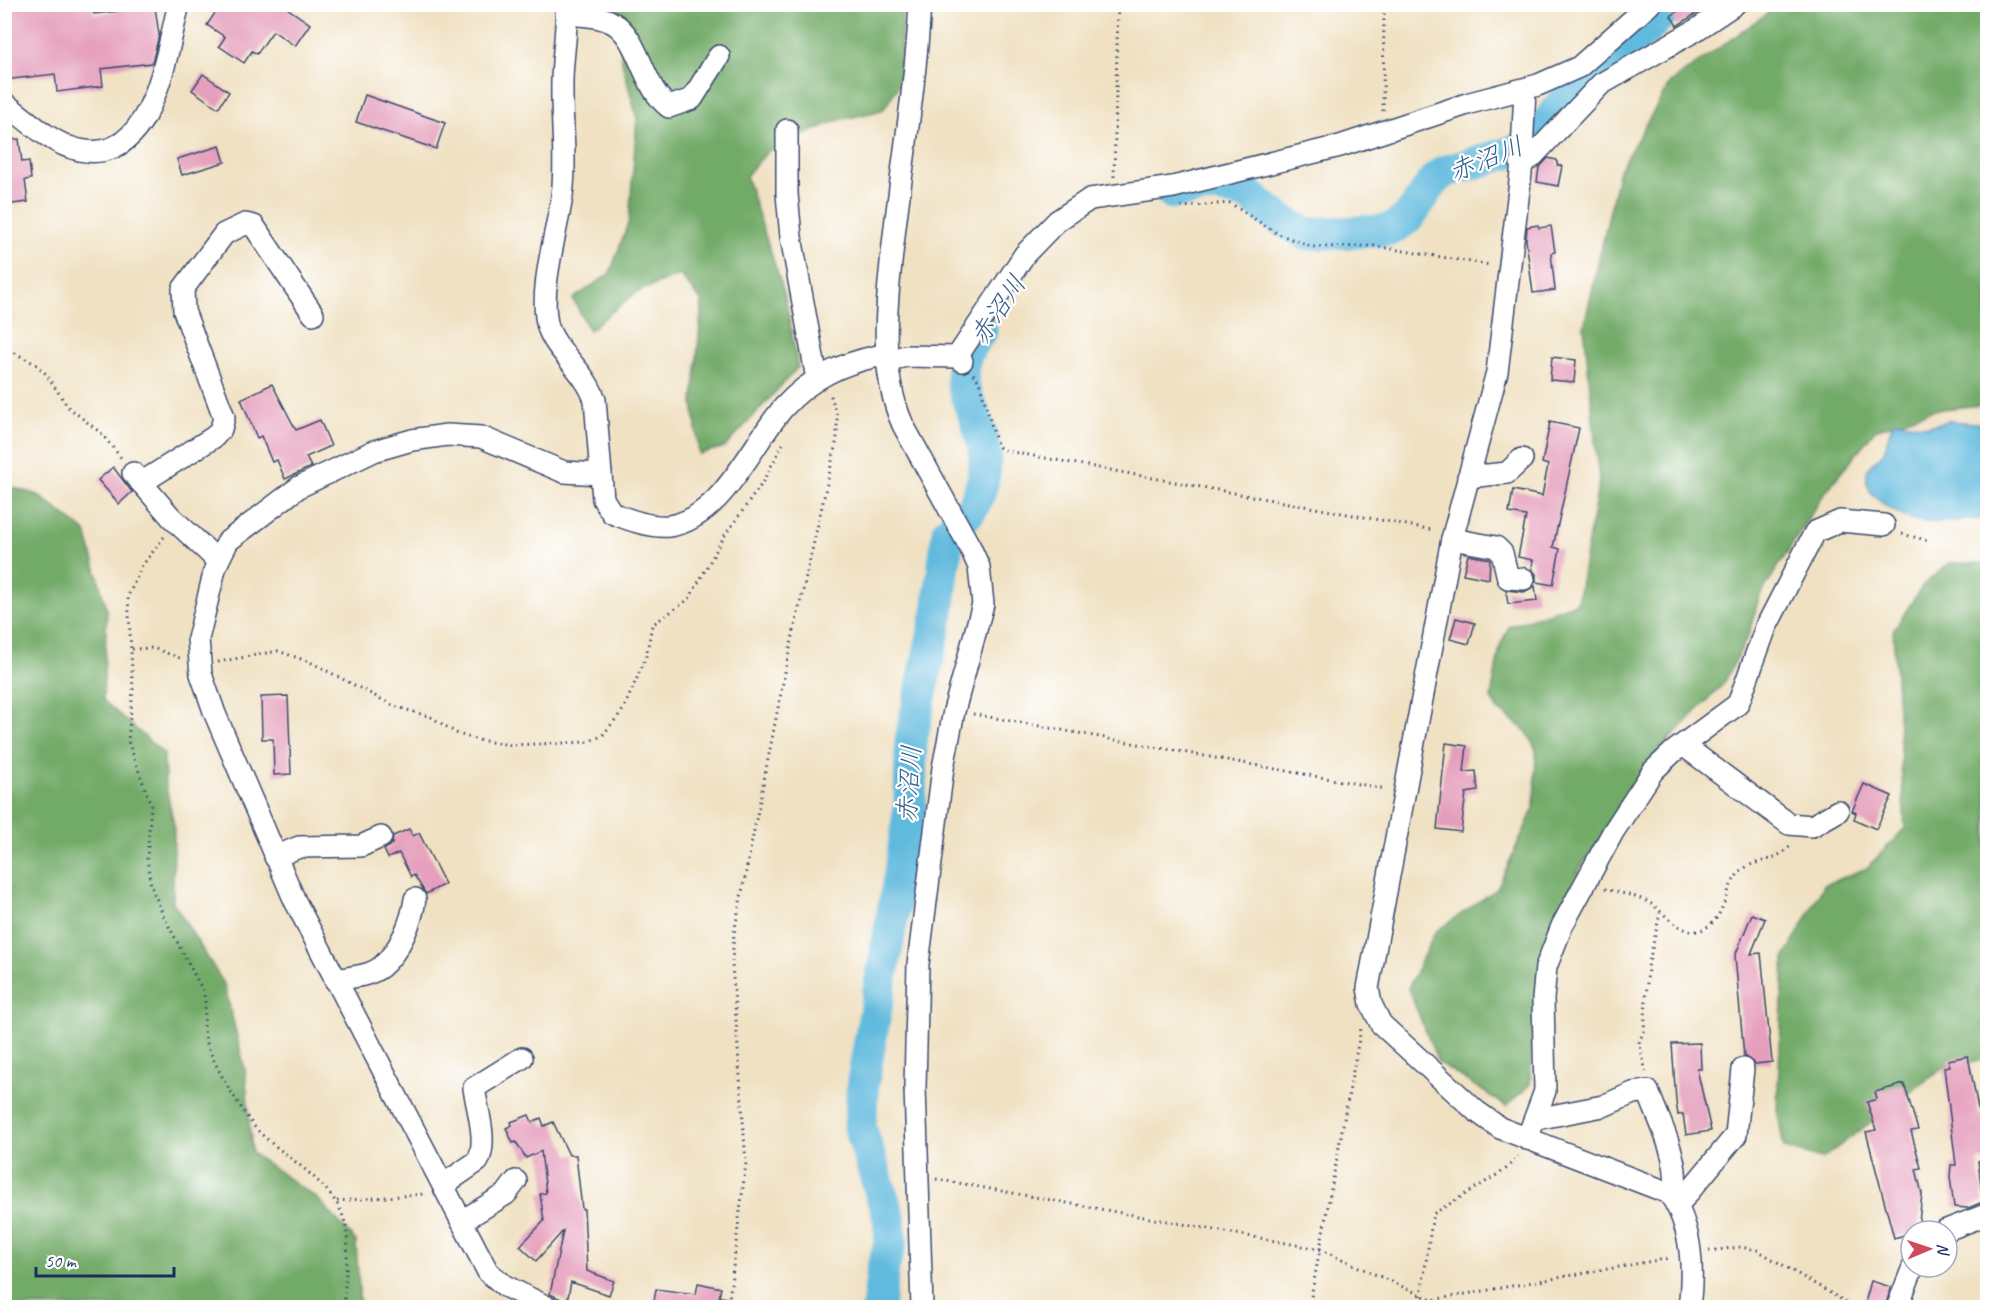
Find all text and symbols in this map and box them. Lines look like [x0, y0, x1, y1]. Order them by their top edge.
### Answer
water label: 赤沼川 [1444, 129, 1528, 189]
water label: 赤沼川 [963, 268, 1033, 352]
water label: 赤沼川 [890, 744, 928, 824]
north arrow [1899, 1219, 1959, 1279]
scale bar [36, 1240, 174, 1278]
text: N [1933, 1243, 1953, 1257]
text: 50 m [45, 1250, 78, 1272]

